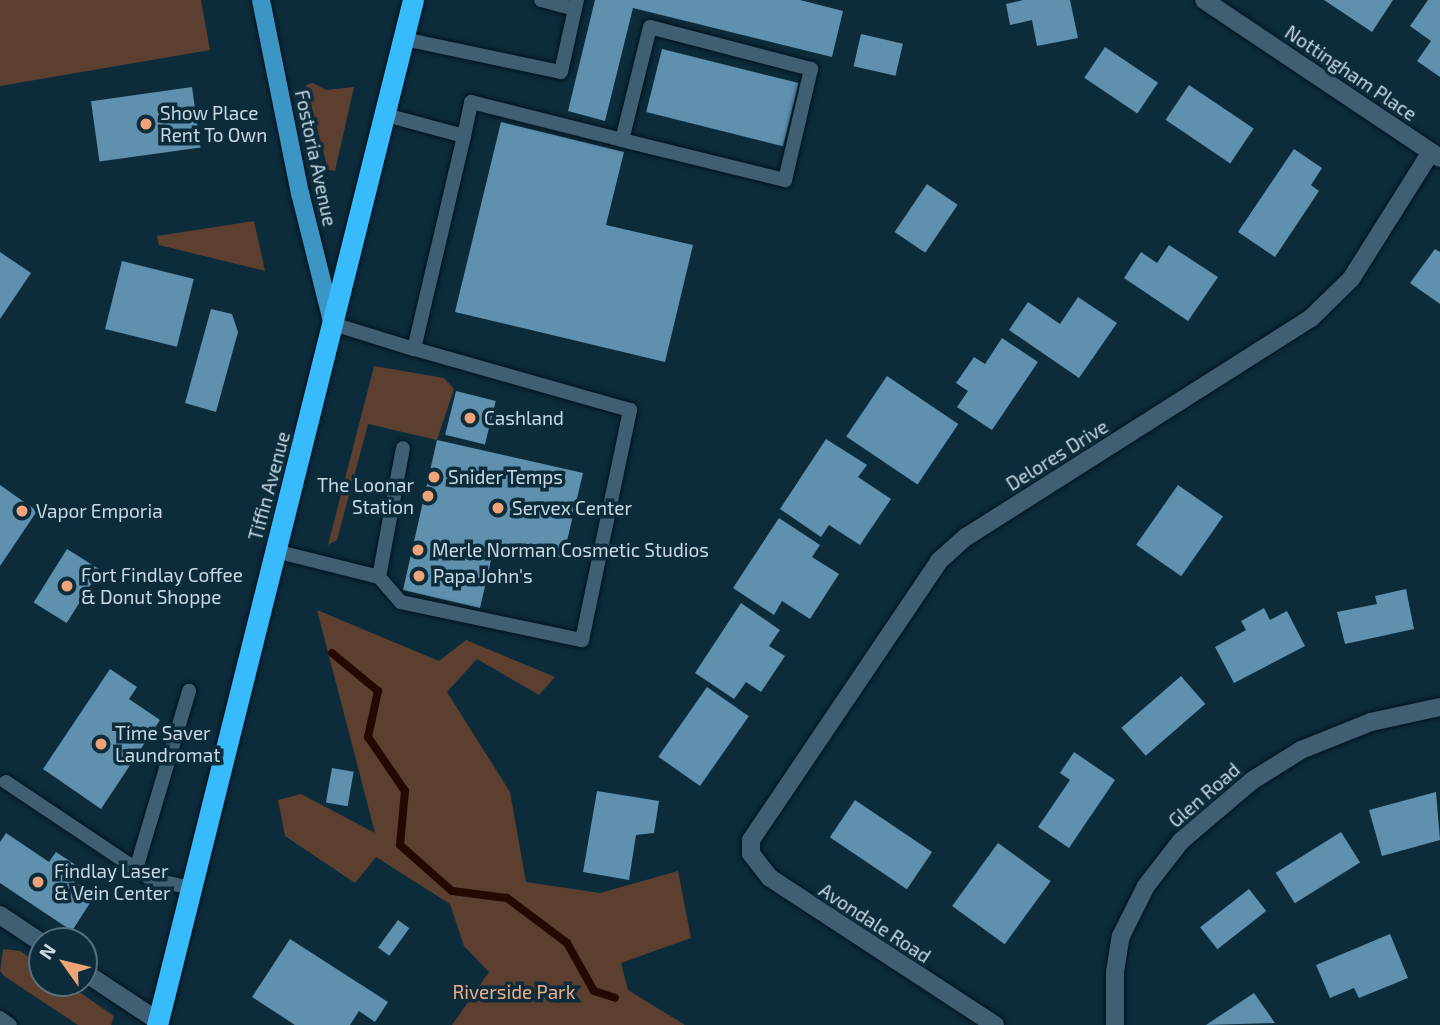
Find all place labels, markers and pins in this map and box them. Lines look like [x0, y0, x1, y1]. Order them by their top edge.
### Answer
place label: Show Place Rent To Own [160, 102, 268, 146]
marker: Show Place Rent To Own [138, 116, 154, 132]
place label: Cashland [484, 407, 564, 429]
marker: Cashland [462, 410, 478, 426]
place label: Snider Temps [448, 466, 564, 488]
marker: Snider Temps [426, 469, 442, 485]
place label: The Loonar Station [317, 474, 414, 518]
marker: The Loonar Station [420, 488, 436, 504]
place label: Servex Center [512, 497, 632, 519]
place label: Vapor Emporia [36, 500, 163, 522]
marker: Servex Center [490, 500, 506, 516]
marker: Vapor Emporia [14, 503, 30, 519]
place label: Merle Norman Cosmetic Studios [432, 539, 709, 561]
marker: Merle Norman Cosmetic Studios [410, 542, 426, 558]
place label: Fort Findlay Coffee & Donut Shoppe [81, 564, 243, 608]
place label: Papa John's [433, 565, 533, 587]
marker: Papa John's [411, 568, 427, 584]
marker: Fort Findlay Coffee & Donut Shoppe [59, 578, 75, 594]
place label: Time Saver Laundromat [115, 722, 220, 766]
marker: Time Saver Laundromat [93, 736, 109, 752]
place label: Findlay Laser & Vein Center [54, 860, 171, 904]
marker: Findlay Laser & Vein Center [28, 872, 48, 892]

